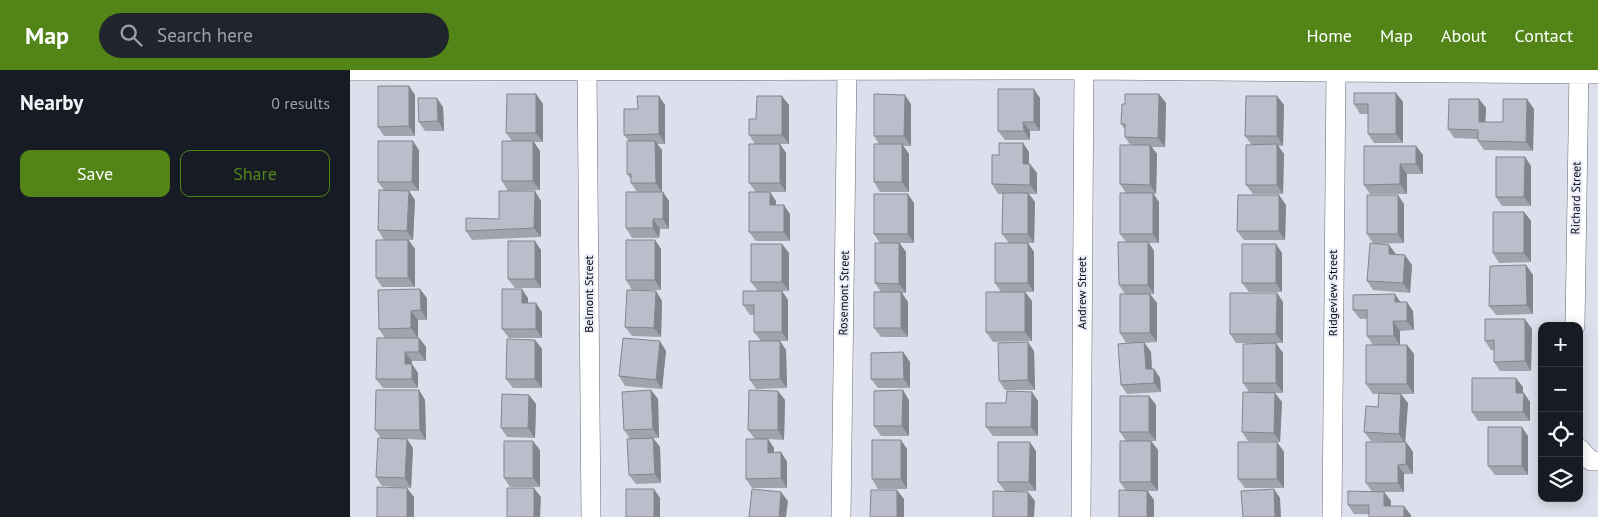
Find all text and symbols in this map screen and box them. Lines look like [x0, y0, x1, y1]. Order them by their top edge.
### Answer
search box [99, 13, 449, 58]
text: Map [25, 20, 69, 51]
icon: search [117, 21, 145, 49]
text: Search here [157, 23, 253, 47]
text: Home [1306, 24, 1352, 47]
text: Map [1380, 24, 1413, 47]
text: About [1441, 24, 1487, 47]
text: Contact [1515, 24, 1573, 47]
text: Nearby [20, 89, 83, 116]
text: 0 results [271, 93, 330, 113]
button: Save [20, 150, 170, 197]
button: Share [180, 150, 330, 197]
street label: Richard Street [1567, 162, 1584, 234]
street label: Rosemont Street [835, 250, 852, 336]
street label: Ridgeview Street [1325, 250, 1340, 336]
street label: Belmont Street [581, 255, 596, 333]
street label: Andrew Street [1074, 257, 1089, 329]
map controls [1538, 322, 1583, 502]
button: + [1538, 322, 1583, 367]
button: − [1538, 367, 1583, 412]
button: locate [1538, 412, 1583, 457]
button: layers [1538, 457, 1583, 502]

